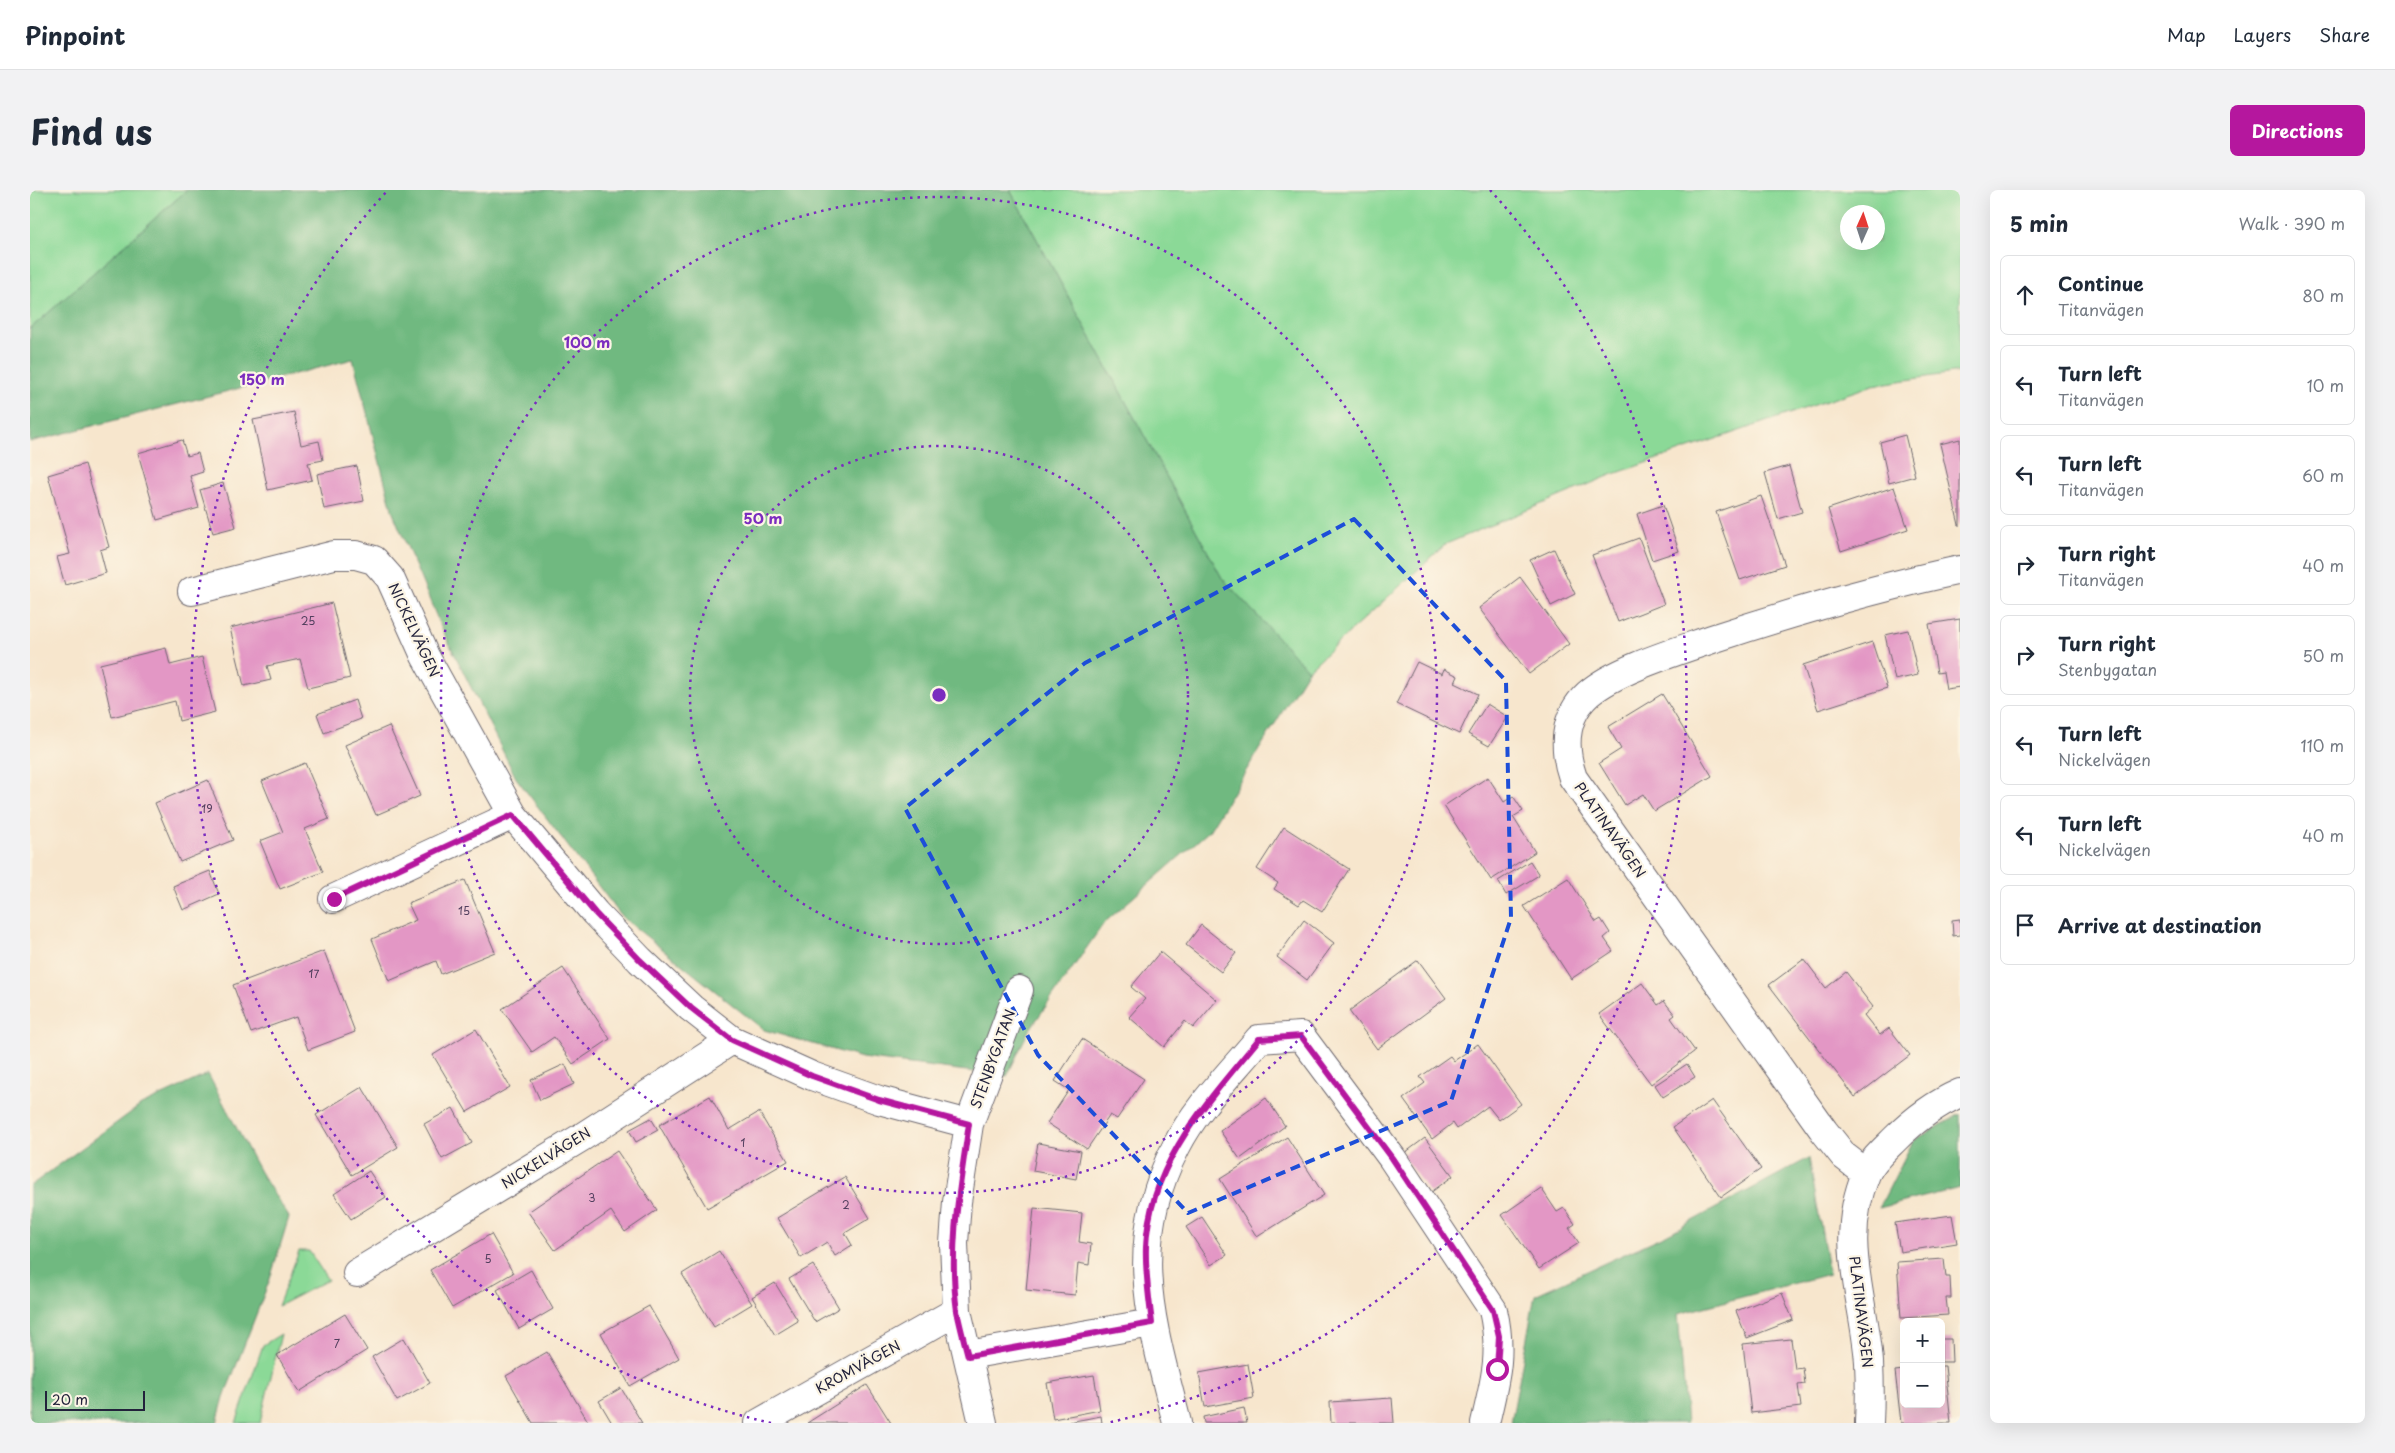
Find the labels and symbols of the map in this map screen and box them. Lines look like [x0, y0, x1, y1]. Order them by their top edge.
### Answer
north arrow [1840, 205, 1885, 250]
text: 100 m [564, 330, 610, 353]
text: 150 m [239, 367, 285, 390]
text: 50 m [744, 506, 782, 529]
street label: NICKELVÄGEN [383, 579, 445, 680]
house number: 25 [301, 612, 315, 629]
centre of rings [930, 686, 948, 704]
street label: PLATINAVÄGEN [1570, 778, 1651, 882]
house number: 19 [201, 800, 213, 817]
route end [323, 888, 346, 911]
house number: 15 [458, 902, 470, 919]
house number: 17 [309, 965, 320, 982]
street label: STENBYGATAN [965, 1006, 1020, 1111]
street label: NICKELVÄGEN [497, 1122, 594, 1193]
house number: 1 [741, 1134, 746, 1151]
house number: 3 [588, 1189, 596, 1206]
house number: 2 [842, 1196, 850, 1213]
house number: 5 [484, 1250, 492, 1267]
street label: PLATINAVÄGEN [1844, 1255, 1879, 1369]
house number: 7 [334, 1335, 340, 1352]
street label: KROMVÄGEN [812, 1335, 904, 1399]
route start [1486, 1358, 1509, 1381]
scale bar [45, 1388, 145, 1411]

